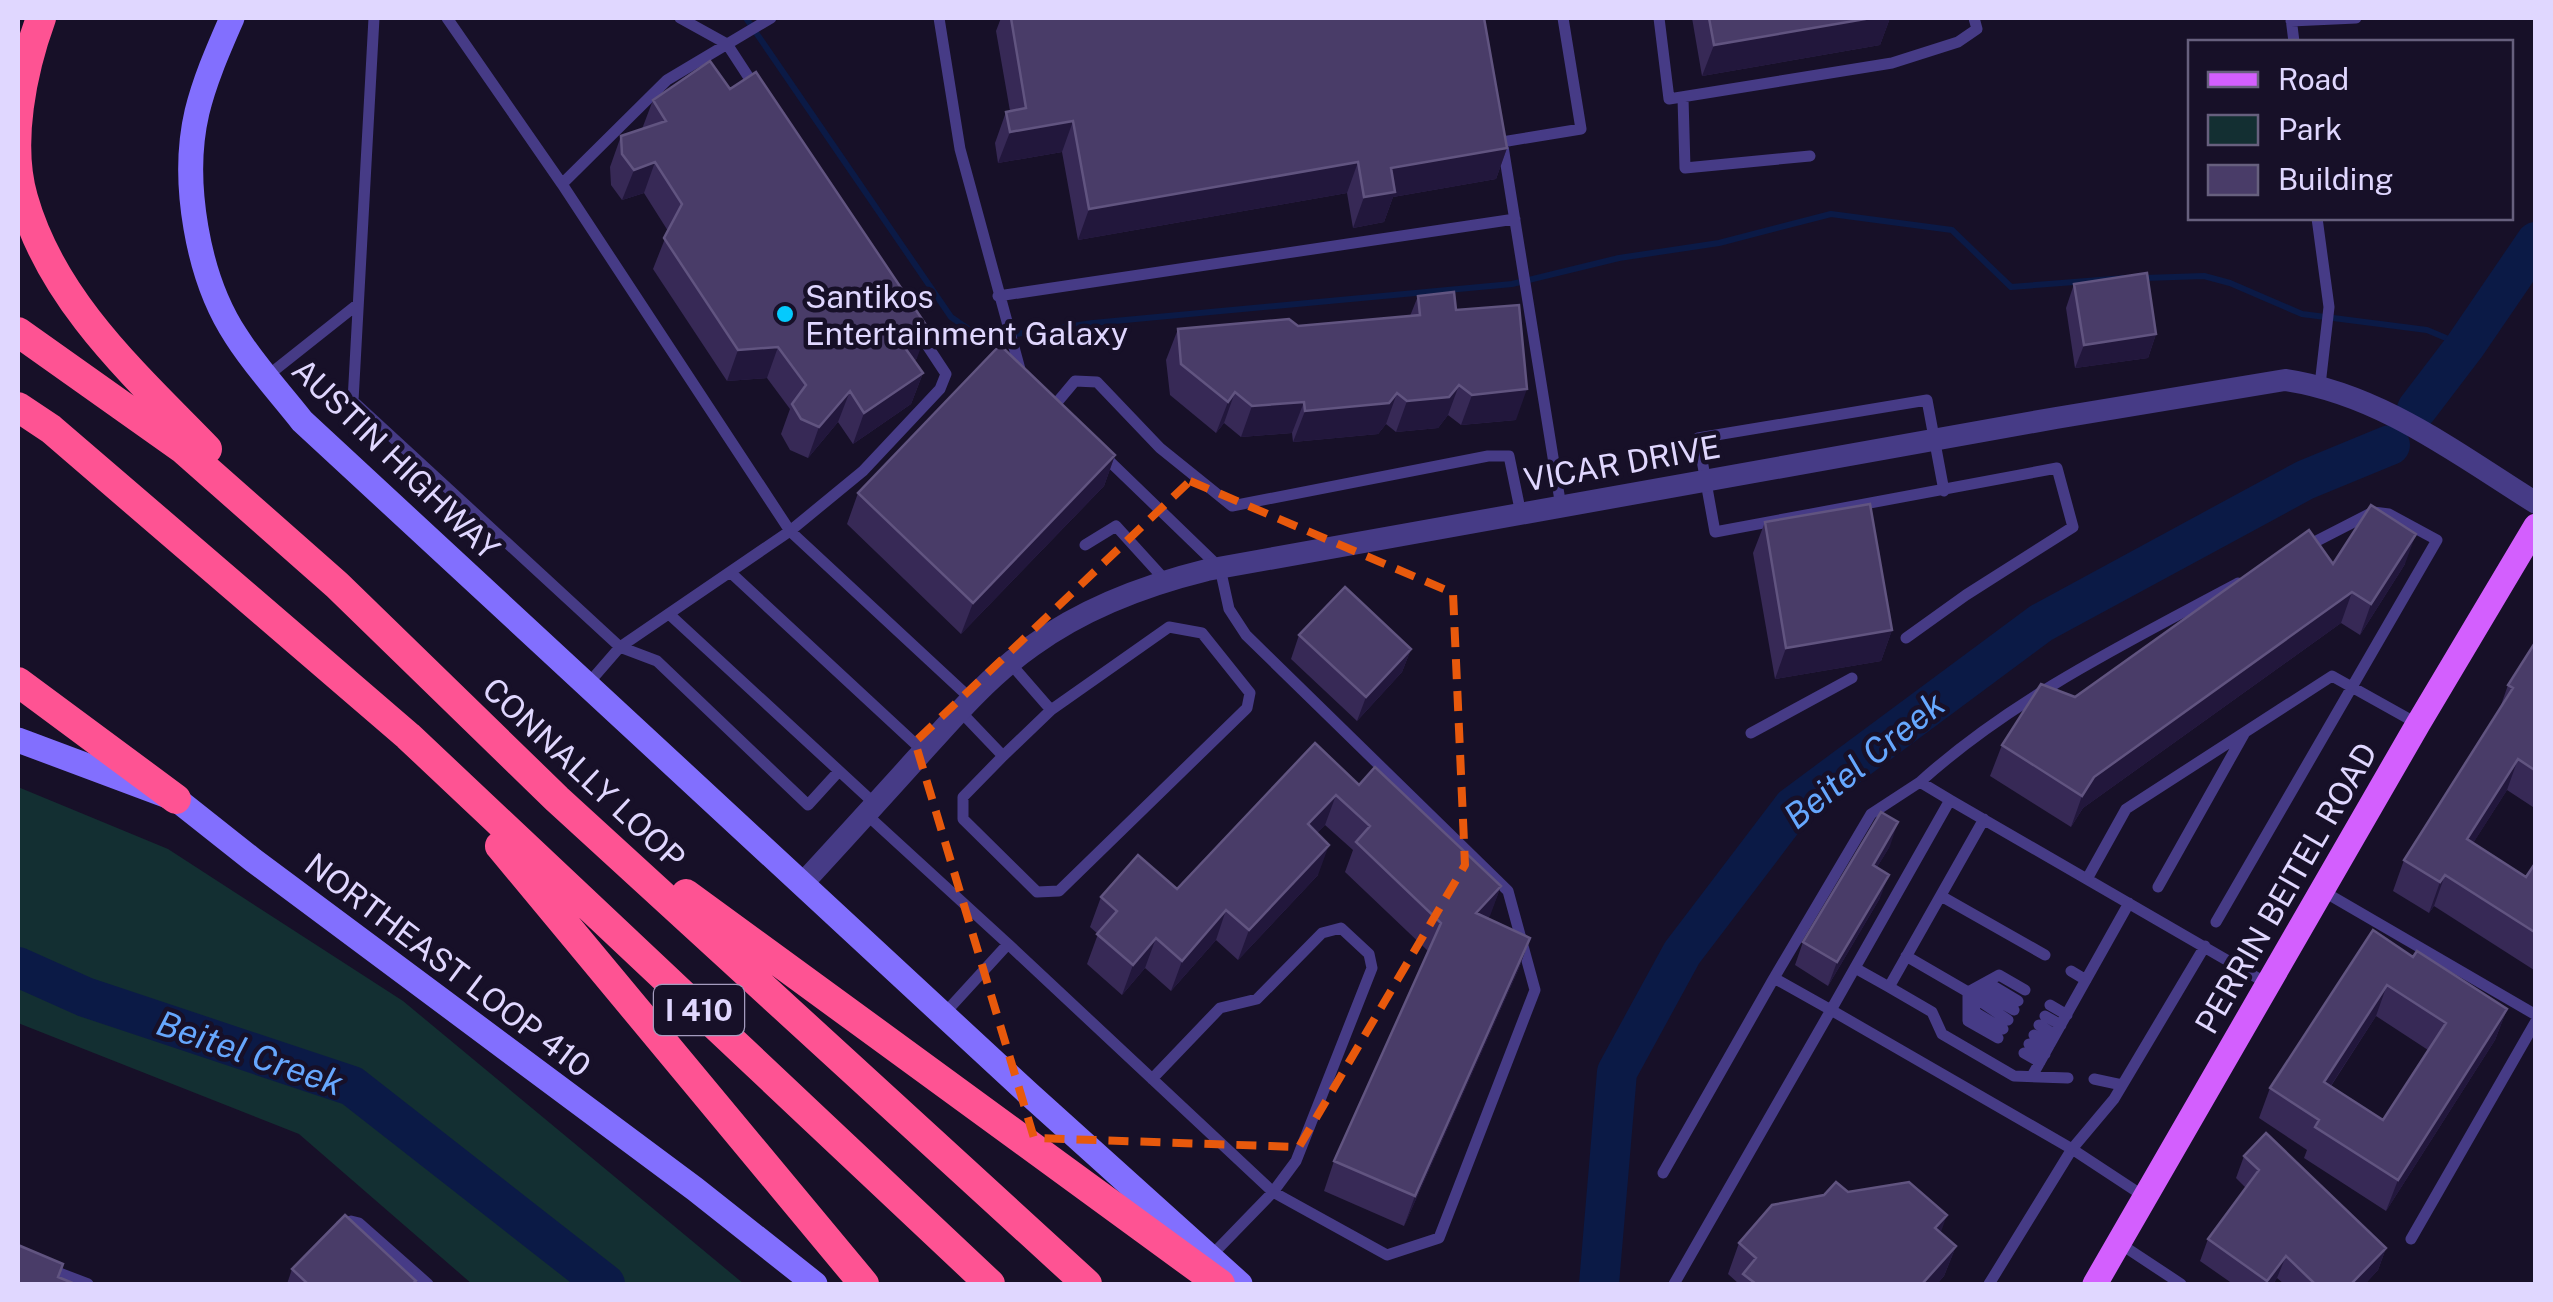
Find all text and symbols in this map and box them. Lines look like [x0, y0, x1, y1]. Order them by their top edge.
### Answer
legend [2188, 40, 2513, 220]
text: Road [2278, 61, 2349, 97]
text: Park [2278, 111, 2342, 147]
text: Building [2278, 161, 2393, 197]
place label: Santikos Entertainment Galaxy [805, 278, 1128, 352]
marker: Santikos Entertainment Galaxy [774, 303, 796, 325]
street label: AUSTIN HIGHWAY [285, 351, 507, 568]
street label: VICAR DRIVE [1521, 428, 1723, 498]
street label: CONNALLY LOOP [475, 670, 693, 876]
water label: Beitel Creek [1776, 683, 1952, 837]
street label: PERRIN BEITEL ROAD [2188, 736, 2384, 1040]
street label: NORTHEAST LOOP 410 [298, 846, 598, 1084]
road number: I 410 [654, 985, 744, 1035]
water label: Beitel Creek [152, 1002, 349, 1104]

